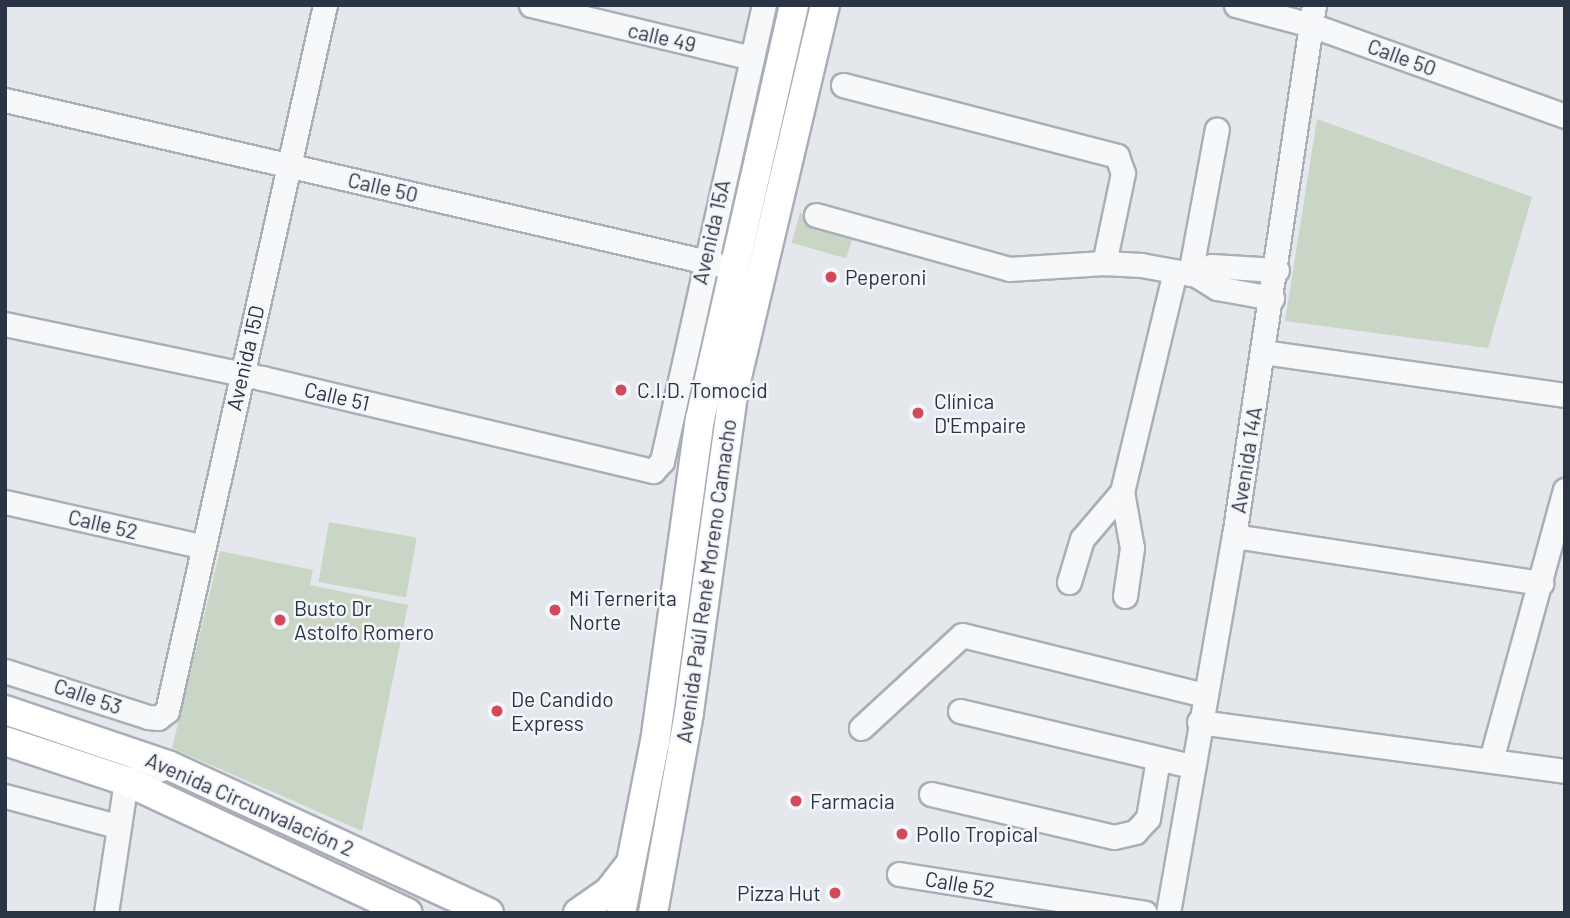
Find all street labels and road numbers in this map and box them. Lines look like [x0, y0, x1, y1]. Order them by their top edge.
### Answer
street label: calle 49 [625, 17, 699, 57]
street label: Calle 50 [1364, 33, 1440, 81]
street label: Calle 50 [346, 167, 420, 207]
street label: Avenida 15A [687, 177, 735, 287]
street label: Avenida 15D [221, 303, 269, 413]
street label: Calle 51 [302, 376, 372, 416]
street label: Avenida 14A [1225, 405, 1267, 515]
street label: Avenida Paúl René Moreno Camacho [671, 417, 741, 745]
street label: Calle 52 [66, 504, 140, 544]
street label: Calle 53 [51, 673, 125, 719]
street label: Avenida Circunvalación 2 [142, 747, 358, 861]
street label: Calle 52 [923, 865, 997, 903]

